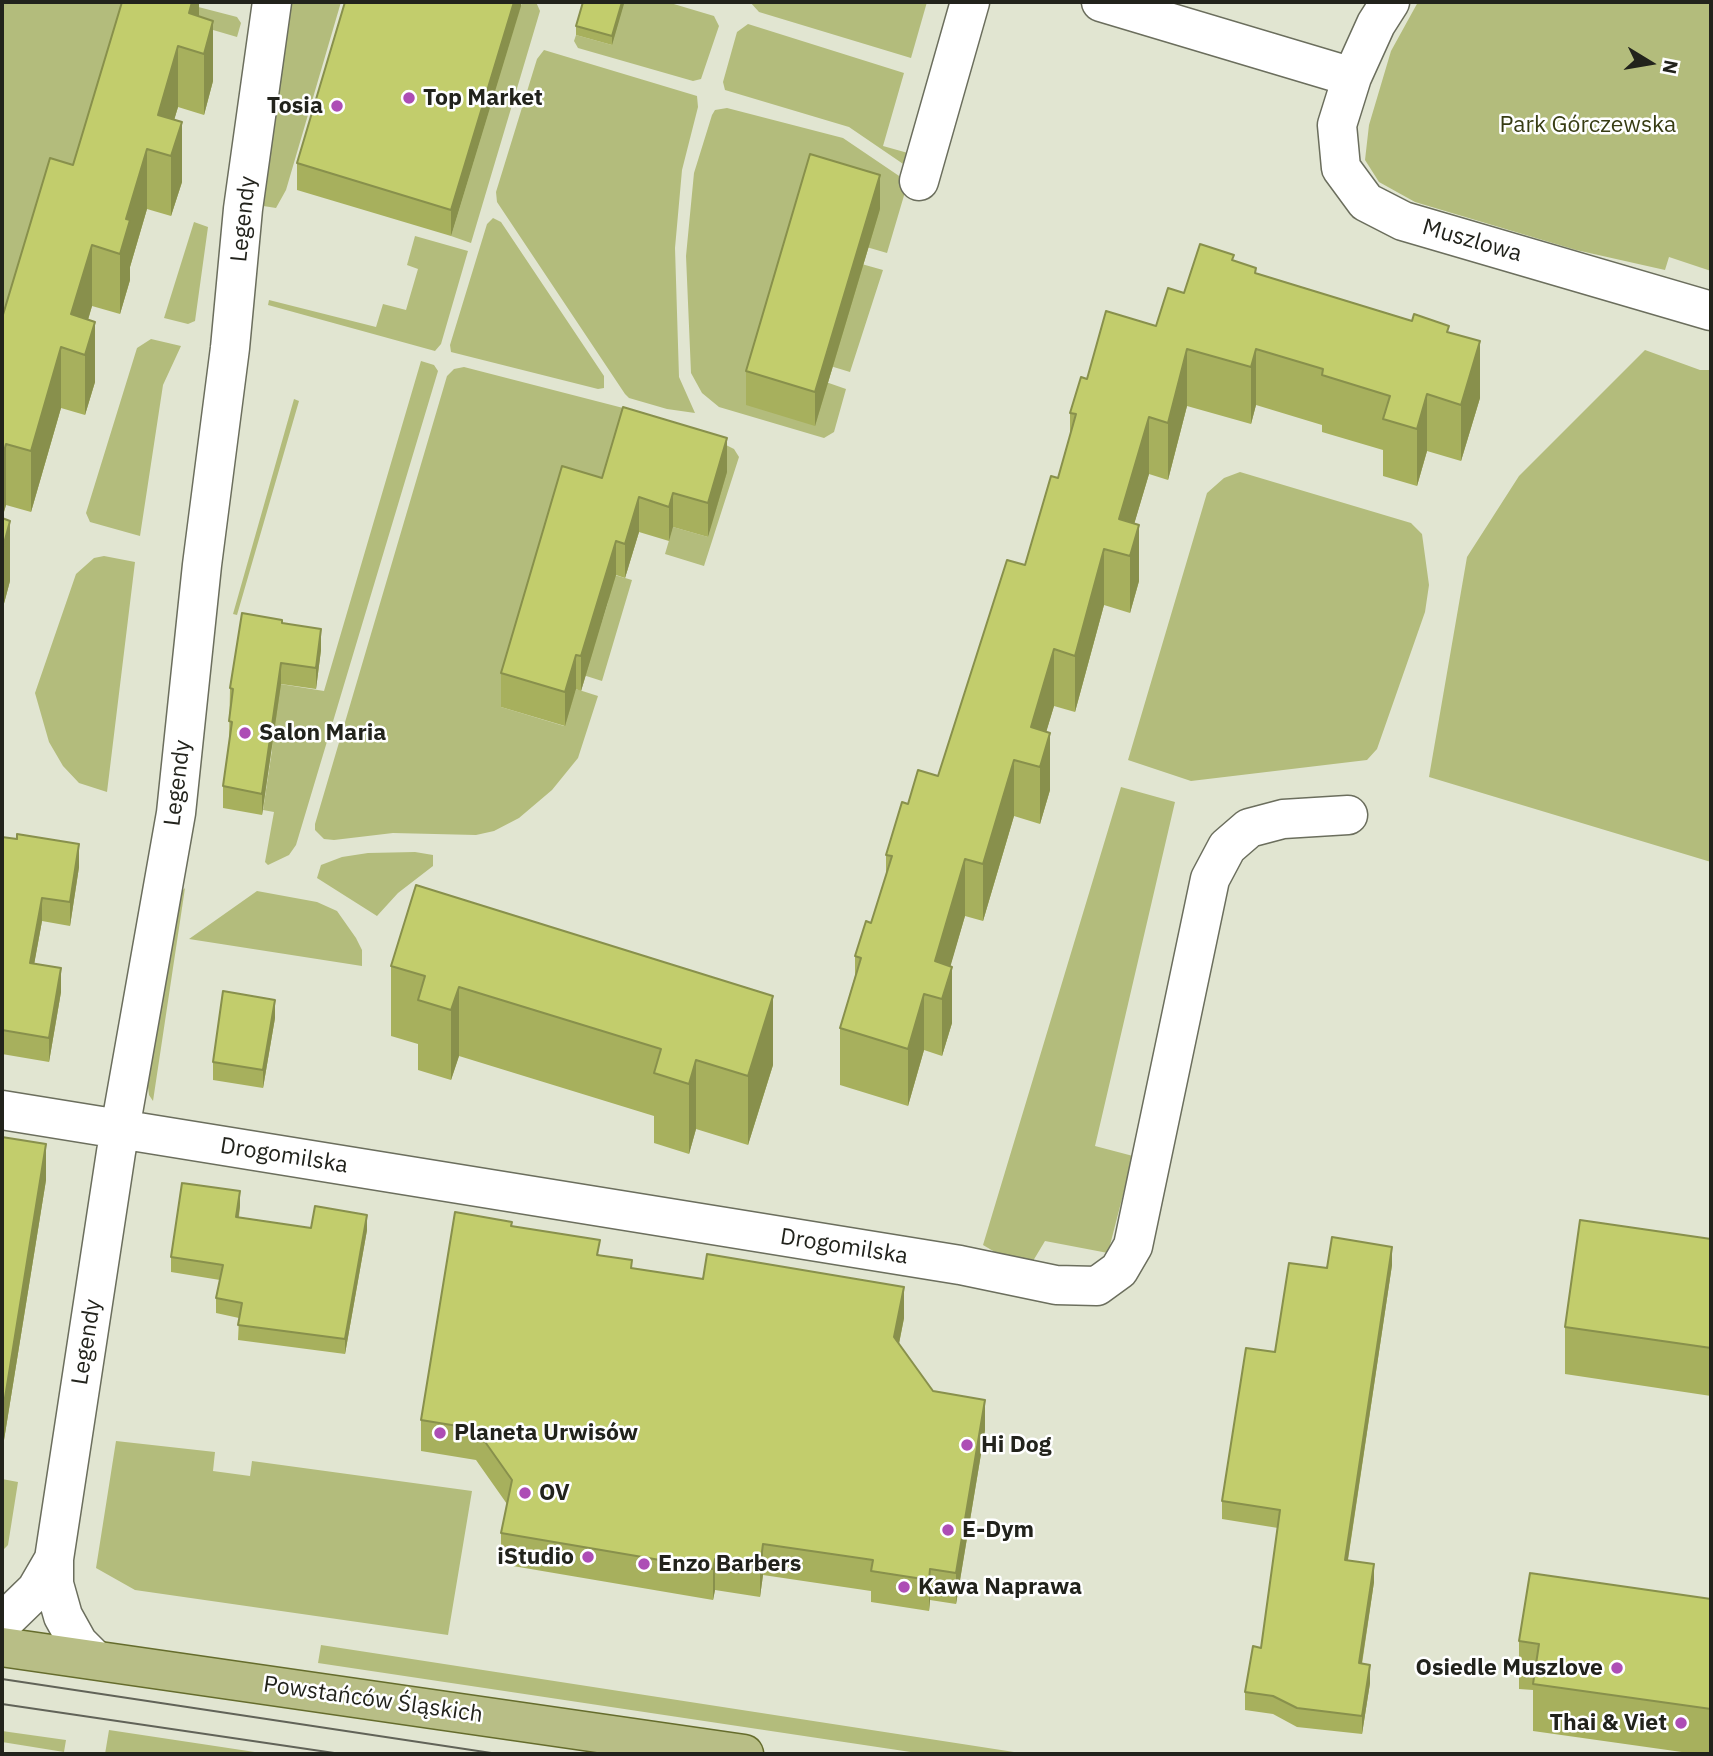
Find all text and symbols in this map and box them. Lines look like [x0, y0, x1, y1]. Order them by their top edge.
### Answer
north arrow [1615, 28, 1685, 98]
text: N [1658, 58, 1684, 76]
place label: Top Market [423, 84, 543, 112]
marker: Top Market [401, 90, 417, 106]
place label: Tosia [267, 92, 323, 120]
marker: Tosia [329, 98, 345, 114]
park label: Park Górczewska [1500, 111, 1676, 139]
street label: Legendy [226, 175, 262, 263]
street label: Muszlowa [1419, 214, 1525, 268]
place label: Salon Maria [259, 719, 386, 747]
marker: Salon Maria [237, 725, 253, 741]
street label: Legendy [159, 738, 197, 828]
street label: Drogomilska [218, 1132, 350, 1180]
street label: Drogomilska [778, 1223, 910, 1271]
street label: Legendy [67, 1297, 107, 1387]
place label: Planeta Urwisów [454, 1419, 638, 1447]
marker: Planeta Urwisów [432, 1425, 448, 1441]
place label: Hi Dog [981, 1431, 1051, 1459]
marker: Hi Dog [959, 1437, 975, 1453]
place label: OV [539, 1479, 570, 1507]
marker: OV [517, 1485, 533, 1501]
place label: E-Dym [962, 1516, 1034, 1544]
marker: E-Dym [940, 1522, 956, 1538]
place label: iStudio [497, 1543, 574, 1571]
marker: iStudio [580, 1549, 596, 1565]
place label: Enzo Barbers [658, 1550, 801, 1578]
marker: Enzo Barbers [636, 1556, 652, 1572]
place label: Kawa Naprawa [918, 1573, 1082, 1601]
marker: Kawa Naprawa [896, 1579, 912, 1595]
place label: Osiedle Muszlove [1415, 1654, 1603, 1682]
marker: Osiedle Muszlove [1609, 1660, 1625, 1676]
street label: Powstańców Śląskich [262, 1671, 484, 1729]
place label: Thai & Viet [1549, 1709, 1667, 1737]
marker: Thai & Viet [1673, 1715, 1689, 1731]

